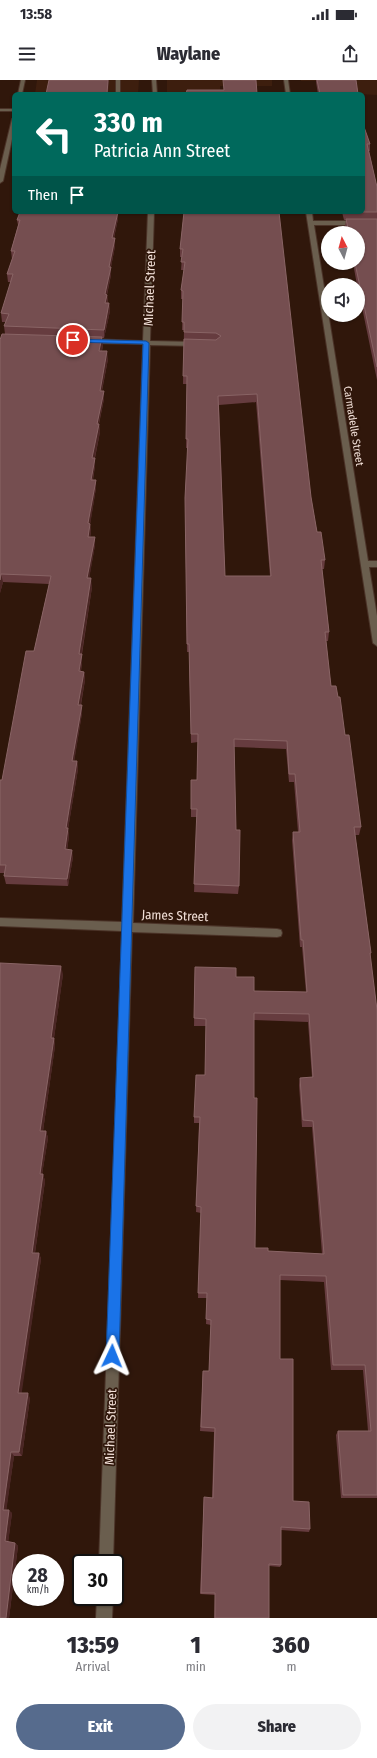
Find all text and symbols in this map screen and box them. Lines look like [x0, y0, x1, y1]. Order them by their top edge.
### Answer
text: 13:58 [20, 5, 52, 23]
icon: menu [16, 43, 38, 65]
text: Waylane [157, 43, 220, 65]
icon: share [339, 43, 361, 65]
text: 330 m [94, 106, 163, 139]
icon: left [28, 108, 80, 160]
text: Patricia Ann Street [94, 140, 230, 162]
icon: arrive [66, 184, 88, 206]
text: Then [28, 186, 58, 204]
north arrow [321, 226, 365, 270]
map controls [321, 226, 365, 322]
street label: Michael Street [141, 249, 158, 326]
button: sound [321, 278, 365, 322]
pin [56, 323, 90, 357]
icon: arrive [62, 329, 84, 351]
street label: Carmadelle Street [341, 385, 366, 467]
street label: James Street [141, 907, 209, 924]
position arrow [91, 1335, 133, 1377]
street label: Michael Street [102, 1388, 119, 1465]
speed limit sign: 30 [72, 1554, 124, 1606]
text: 28 [28, 1563, 48, 1587]
text: km/h [27, 1584, 49, 1596]
text: 13:59 [67, 1631, 119, 1659]
text: 1 [191, 1631, 201, 1659]
text: 360 [273, 1631, 310, 1659]
text: Arrival [76, 1659, 110, 1674]
text: min [186, 1659, 206, 1674]
text: m [286, 1659, 296, 1674]
button: Exit [16, 1704, 185, 1750]
button: Share [193, 1704, 361, 1750]

